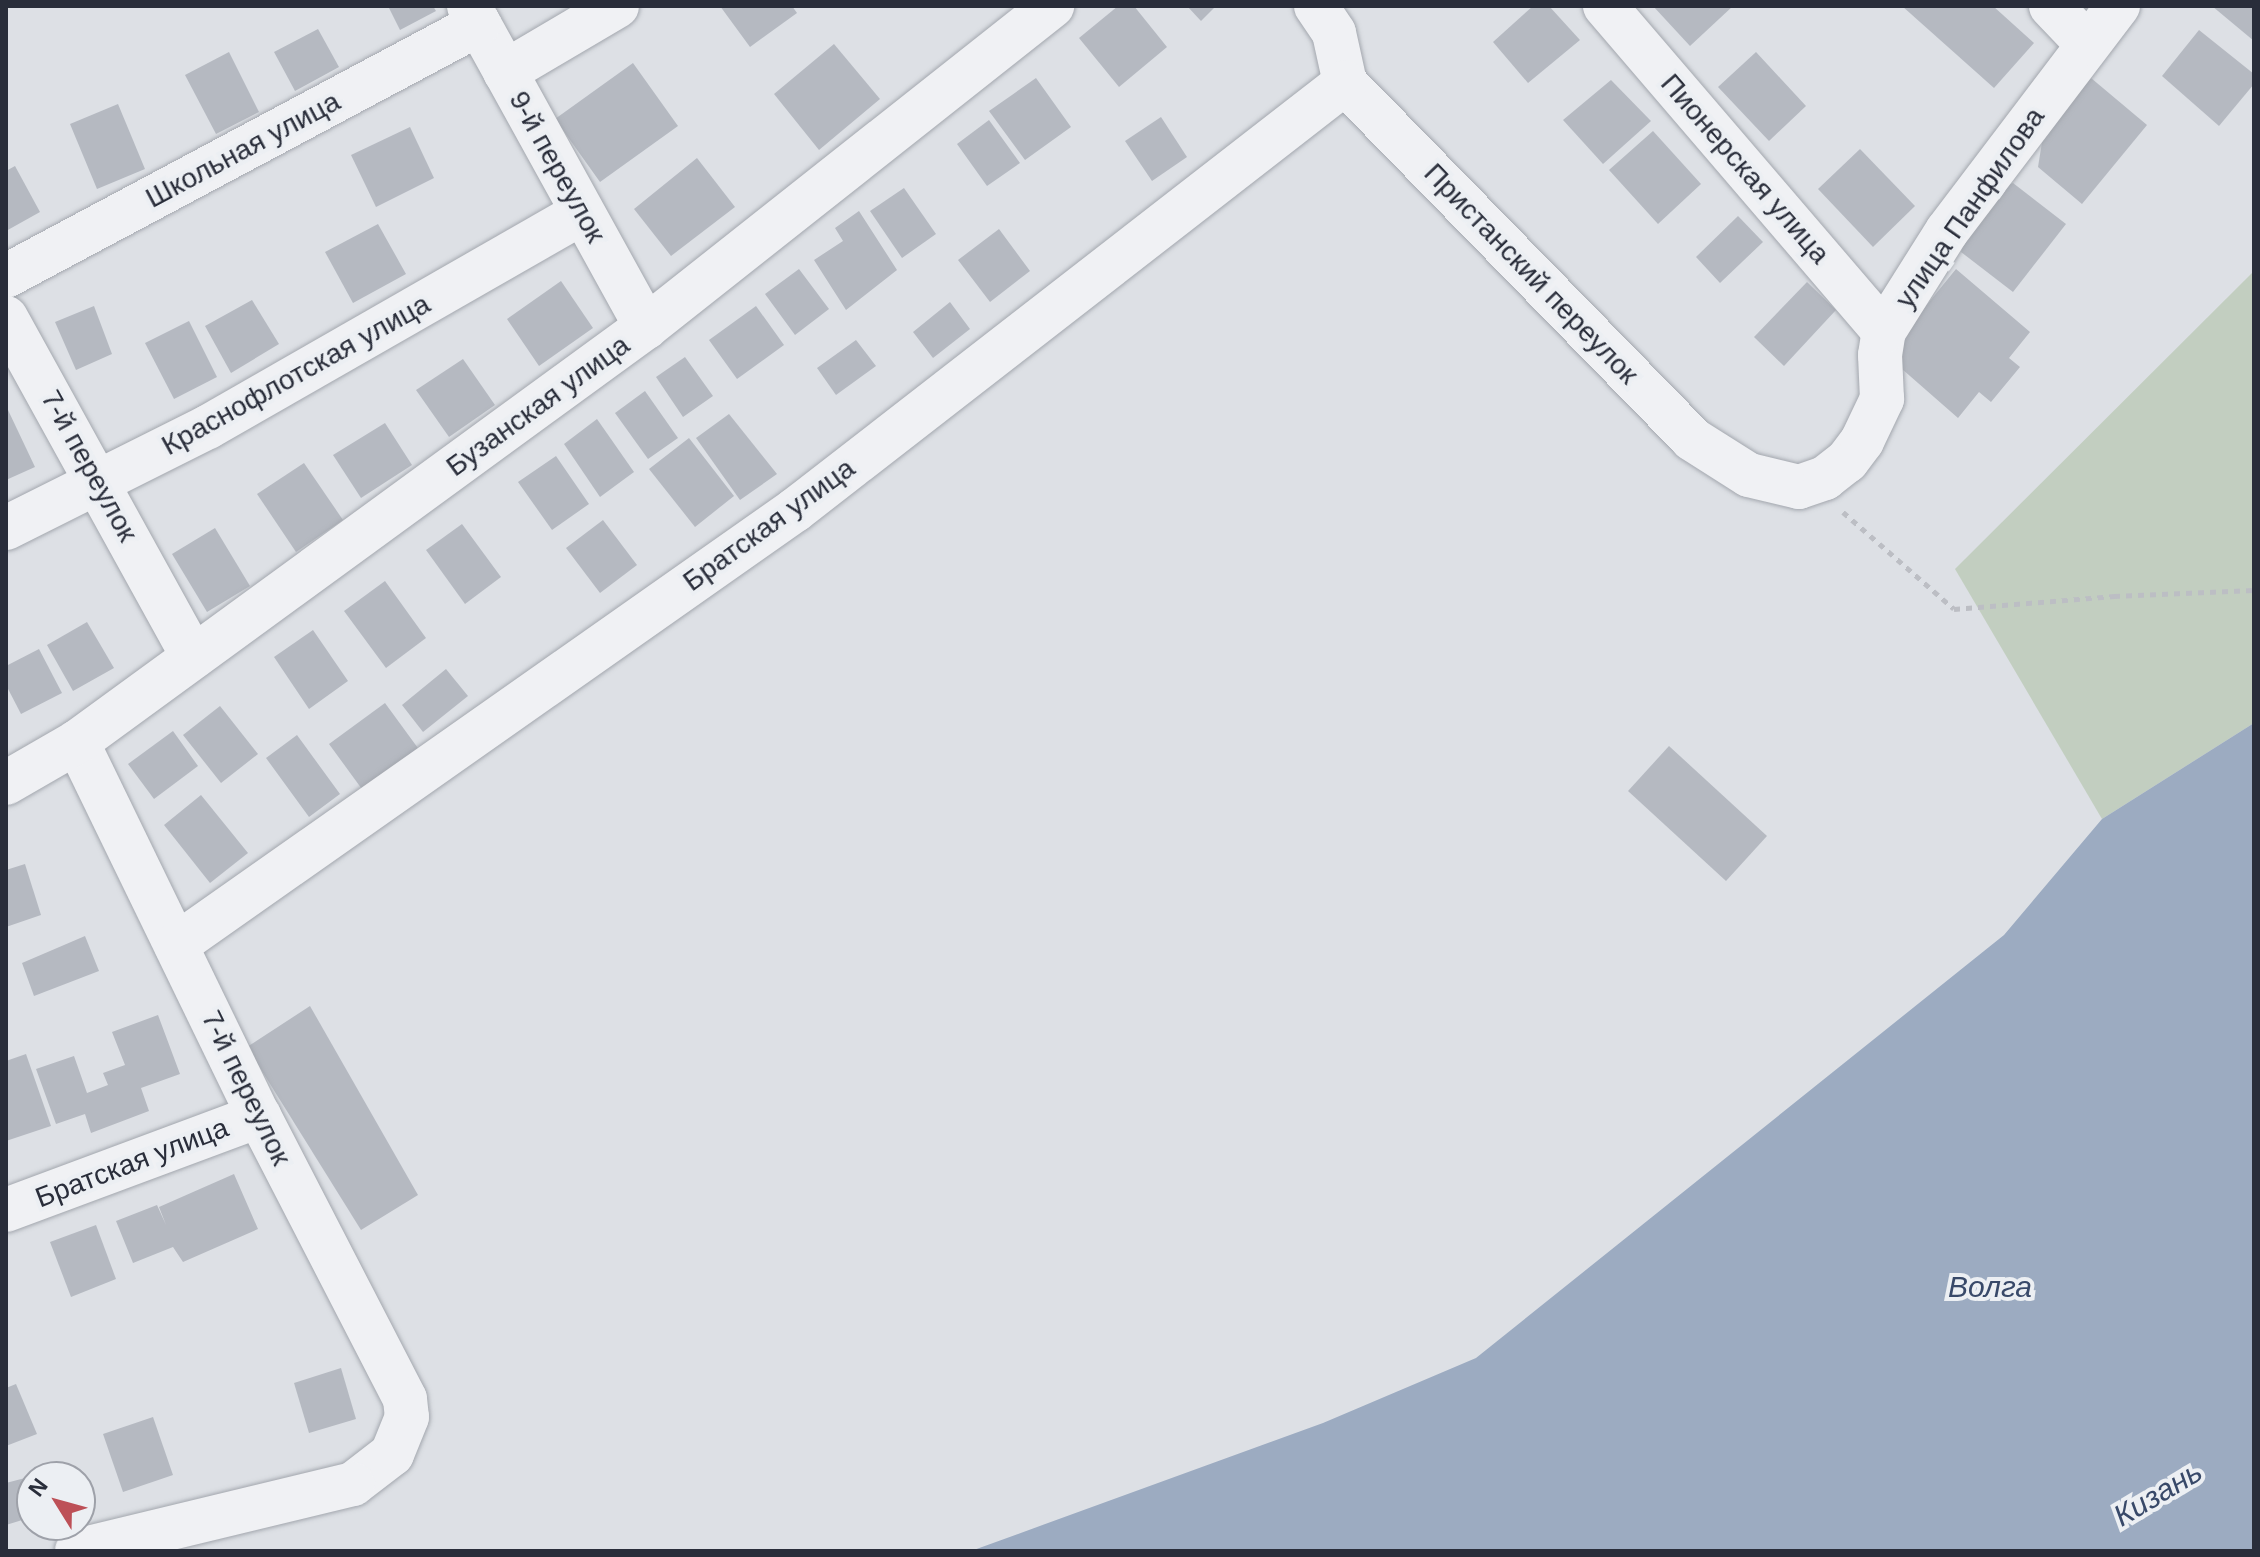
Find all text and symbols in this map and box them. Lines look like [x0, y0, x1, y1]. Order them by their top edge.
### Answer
street label: Пионерская улица [1653, 67, 1837, 271]
street label: Школьная улица [140, 85, 346, 215]
street label: 9-й переулок [502, 86, 612, 248]
street label: улица Панфилова [1888, 101, 2052, 315]
street label: Пристанский переулок [1417, 157, 1645, 391]
street label: Краснофлотская улица [156, 287, 436, 463]
street label: Бузанская улица [440, 328, 636, 484]
street label: 7-й переулок [34, 385, 144, 547]
street label: Братская улица [677, 452, 861, 598]
street label: 7-й переулок [194, 1005, 298, 1171]
street label: Братская улица [31, 1111, 233, 1215]
water label: Волга [1948, 1269, 2032, 1305]
water label: Кизань [2107, 1454, 2209, 1534]
north arrow [16, 1461, 96, 1541]
text: N [23, 1474, 53, 1501]

